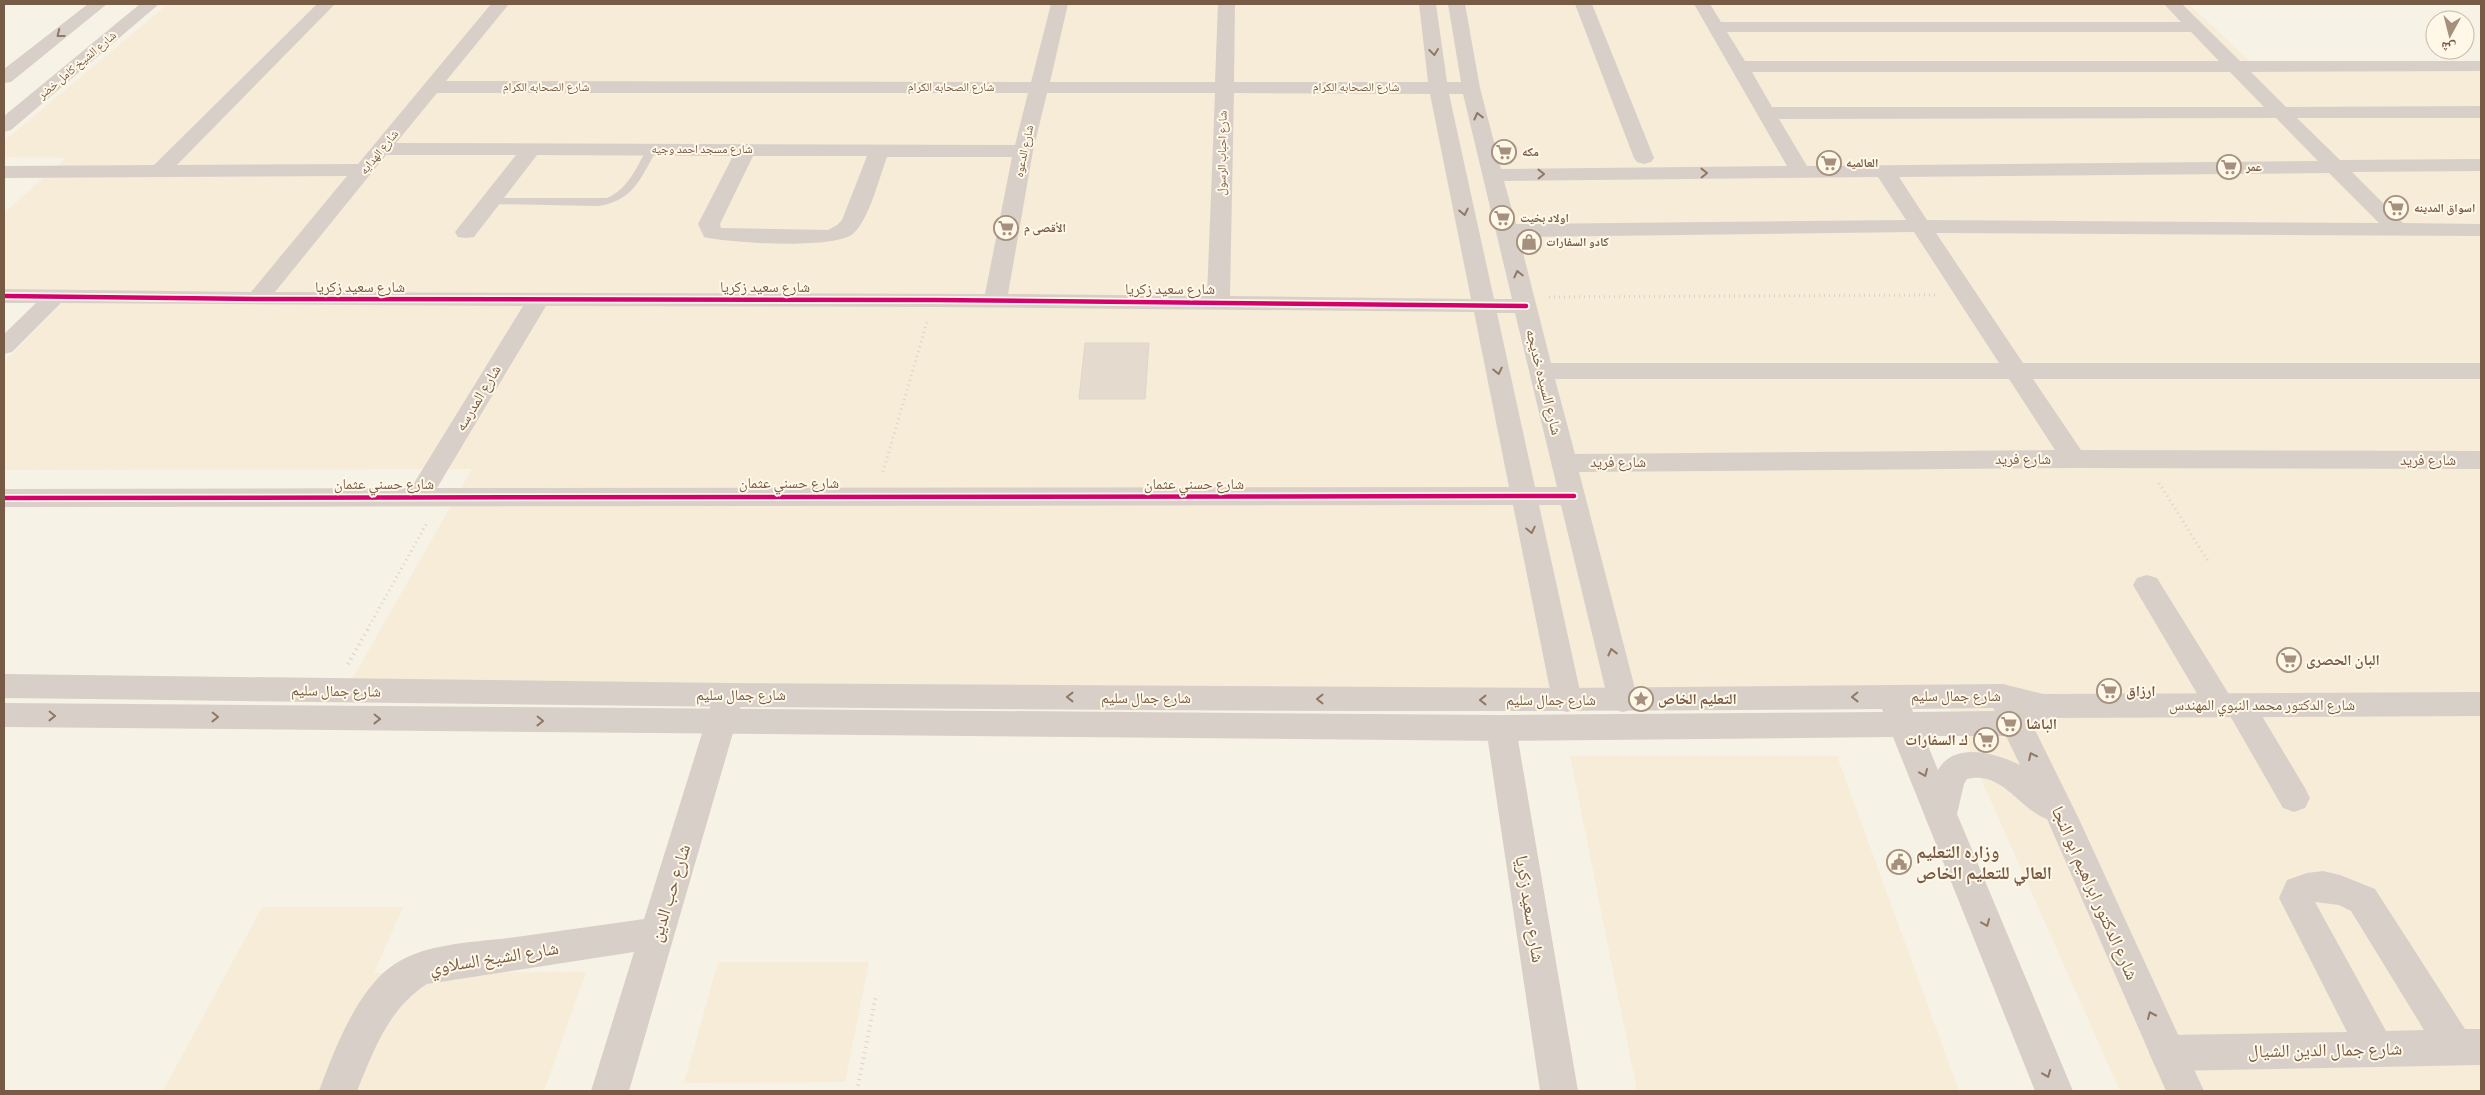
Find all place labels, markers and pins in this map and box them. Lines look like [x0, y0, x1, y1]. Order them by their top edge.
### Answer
supermarket icon: مكه [1491, 139, 1517, 165]
place label: مكه [1522, 144, 1539, 161]
supermarket icon: العالميه [1816, 150, 1842, 176]
supermarket icon: عمر [2216, 154, 2242, 180]
place label: العالميه [1846, 155, 1878, 172]
place label: عمر [2245, 159, 2262, 176]
supermarket icon: اسواق المدينه [2383, 195, 2409, 221]
place label: اسواق المدينه [2414, 200, 2475, 217]
supermarket icon: اولاد بخيت [1489, 205, 1515, 231]
place label: اولاد بخيت [1520, 210, 1569, 227]
supermarket icon: الأقصى م [993, 215, 1019, 241]
place label: الأقصى م [1024, 220, 1066, 237]
shop icon: كادو السفارات [1516, 229, 1542, 255]
place label: كادو السفارات [1546, 234, 1609, 251]
supermarket icon: البان الحصرى [2276, 647, 2302, 673]
place label: البان الحصرى [2306, 650, 2380, 671]
supermarket icon: ارزاق [2096, 678, 2122, 704]
place label: ارزاق [2126, 681, 2156, 702]
place icon: التعليم الخاص [1628, 686, 1654, 712]
place label: التعليم الخاص [1658, 689, 1737, 710]
supermarket icon: الباشا [1996, 711, 2022, 737]
place label: الباشا [2026, 714, 2057, 735]
supermarket icon: ك السفارات [1973, 727, 1999, 753]
place label: ك السفارات [1905, 730, 1968, 751]
place label: وزاره التعليم العالي للتعليم الخاص [1916, 840, 2052, 887]
public building icon: وزاره التعليم العالي للتعليم الخاص [1886, 849, 1912, 875]

